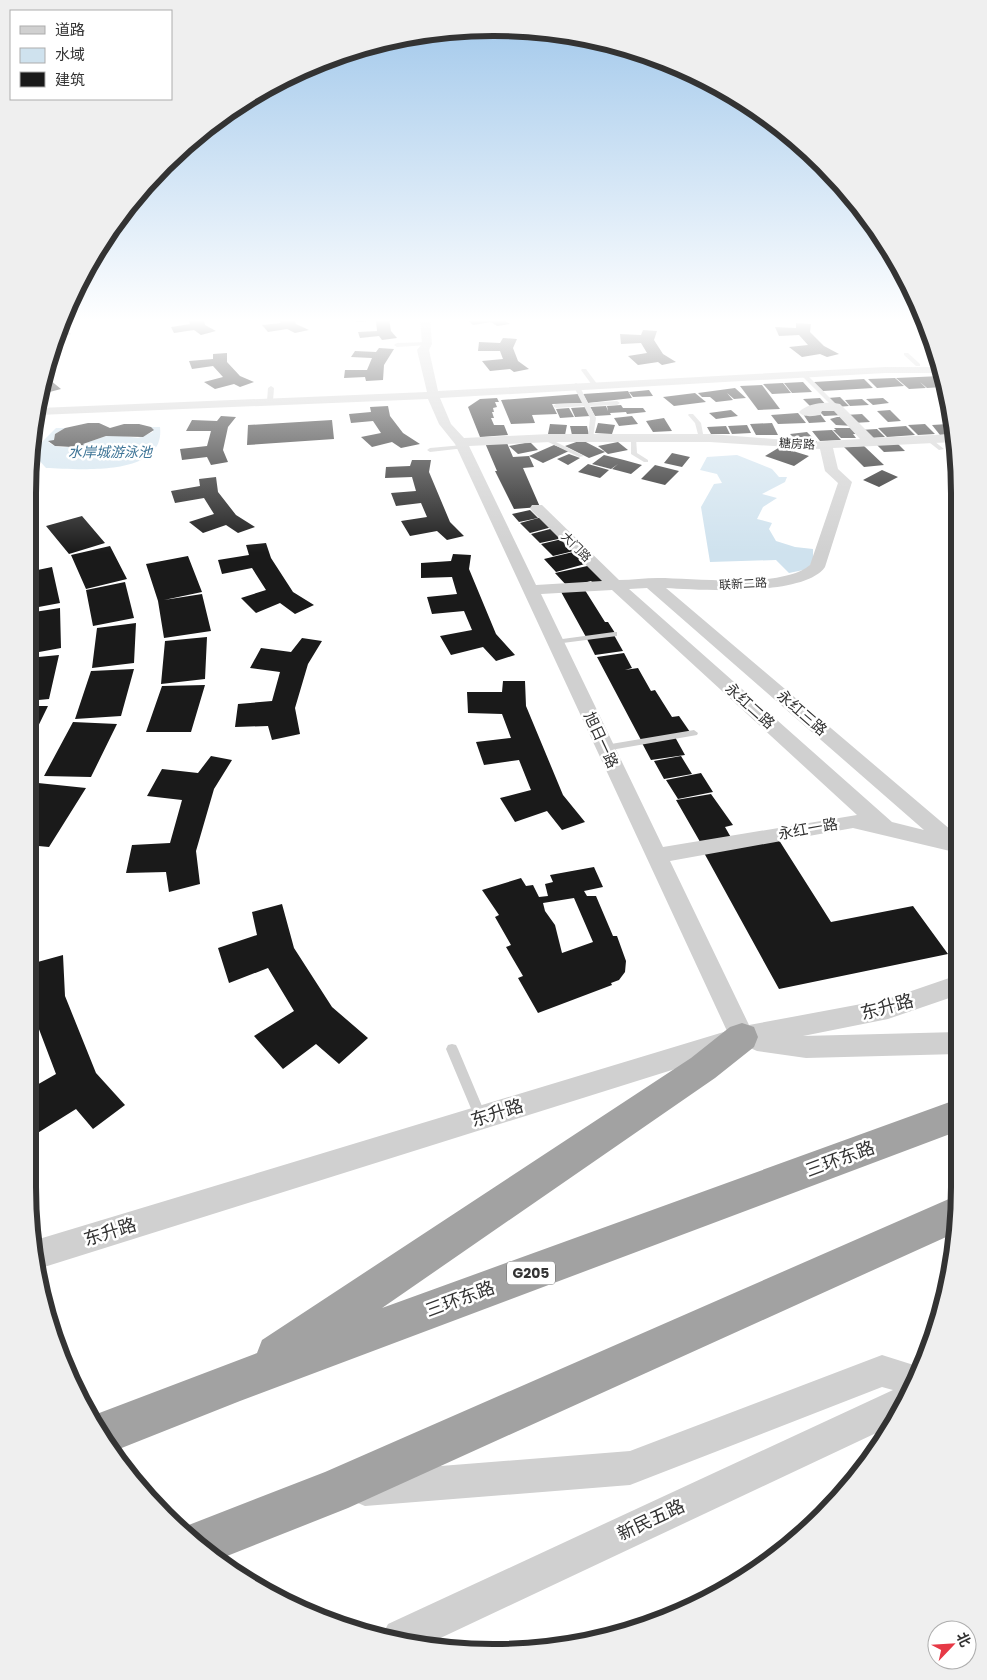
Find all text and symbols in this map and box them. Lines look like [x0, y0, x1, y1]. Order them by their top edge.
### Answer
legend [10, 10, 172, 100]
text: 道路 [55, 19, 85, 40]
text: 水域 [55, 44, 85, 65]
text: 建筑 [55, 69, 85, 90]
street label: 糖房路 [779, 434, 815, 453]
water label: 水岸城游泳池 [68, 442, 154, 462]
street label: 大门路 [558, 528, 595, 565]
street label: 联新二路 [719, 574, 767, 593]
street label: 永红二路 [721, 678, 780, 734]
street label: 永红三路 [773, 685, 832, 740]
street label: 旭日一路 [579, 708, 624, 771]
street label: 永红一路 [777, 813, 839, 844]
street label: 东升路 [858, 987, 916, 1026]
street label: 东升路 [467, 1093, 526, 1132]
street label: 三环东路 [802, 1134, 878, 1183]
street label: 东升路 [80, 1212, 139, 1251]
road number: G205 [507, 1262, 555, 1284]
street label: 三环东路 [422, 1274, 498, 1323]
street label: 新民五路 [613, 1493, 689, 1546]
north arrow [927, 1620, 977, 1670]
text: 北 [952, 1629, 976, 1650]

